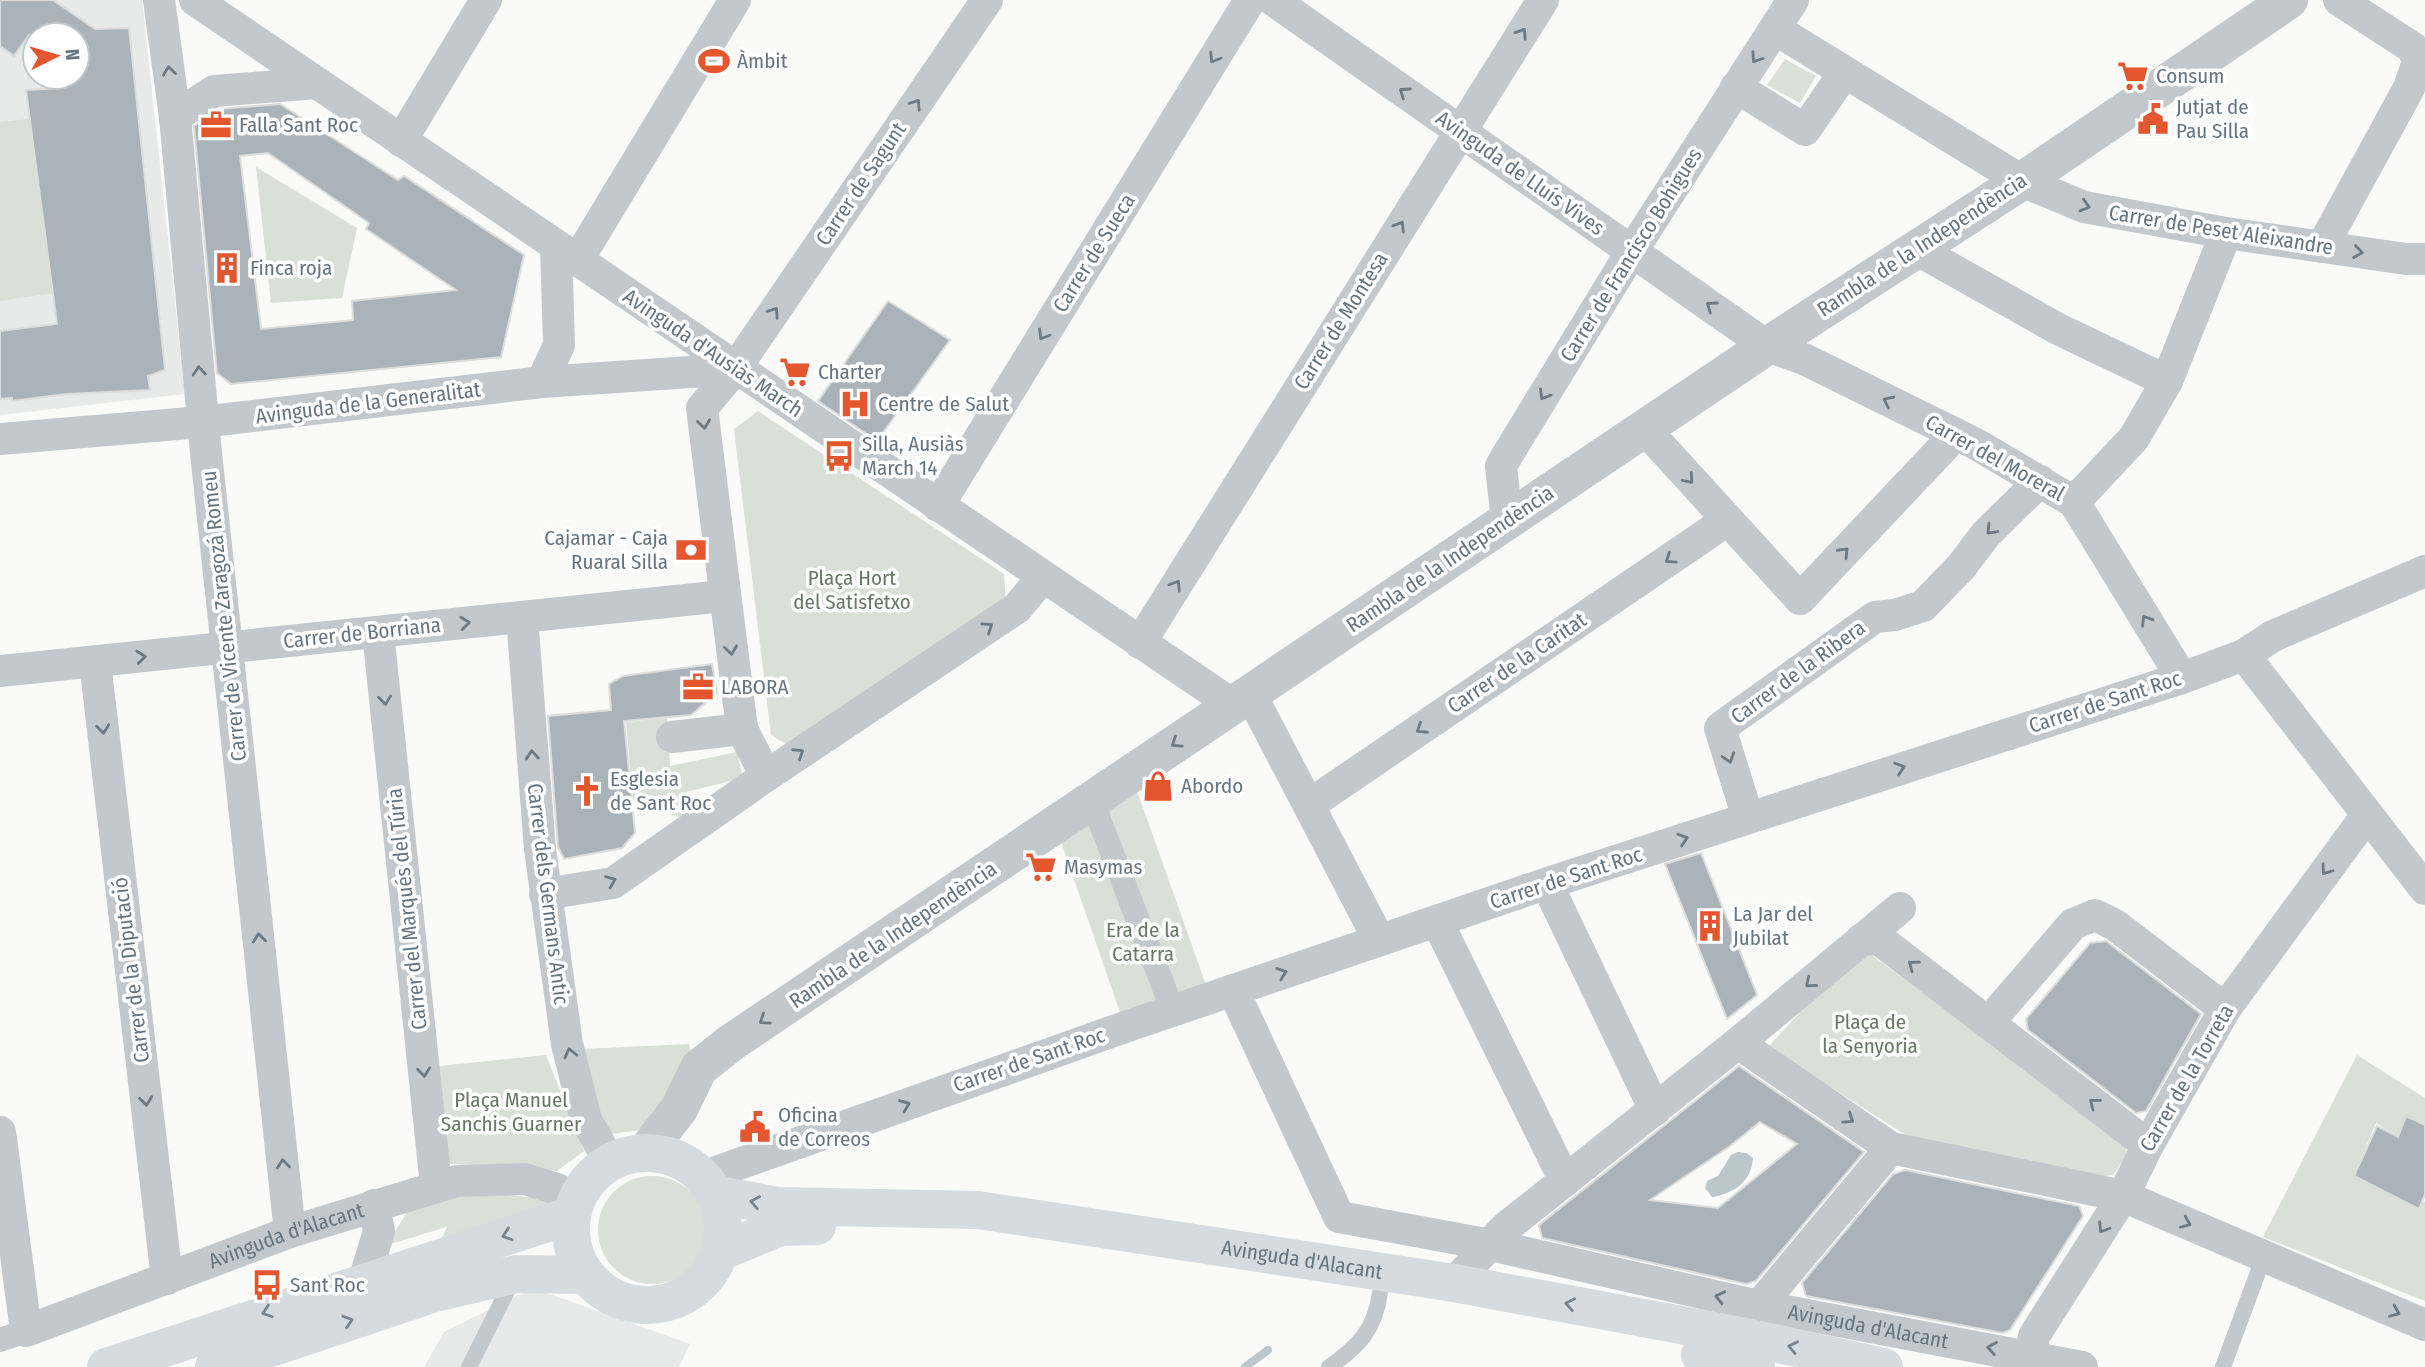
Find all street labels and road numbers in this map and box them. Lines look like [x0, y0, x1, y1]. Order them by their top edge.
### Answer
street label: Avinguda de Lluís Vives [1431, 105, 1609, 241]
street label: Carrer de Sagunt [810, 117, 912, 251]
street label: Carrer de Francisco Bohigues [1554, 143, 1708, 367]
street label: Rambla de la Independència [1812, 167, 2032, 323]
street label: Carrer de Sueca [1047, 189, 1141, 317]
street label: Carrer de Peset Aleixandre [2107, 199, 2335, 261]
street label: Carrer de Montesa [1288, 247, 1394, 395]
street label: Avinguda d'Ausiàs March [618, 283, 808, 423]
street label: Avinguda de la Generalitat [254, 376, 482, 430]
street label: Carrer del Moreral [1921, 409, 2069, 507]
street label: Carrer de Vicente Zaragozá Romeu [196, 469, 252, 763]
street label: Rambla de la Independència [1341, 480, 1559, 638]
street label: Carrer de la Caritat [1443, 607, 1591, 719]
street label: Carrer de Borriana [282, 612, 442, 654]
street label: Carrer de la Ribera [1726, 614, 1870, 730]
street label: Carrer de Sant Roc [2025, 665, 2185, 739]
street label: Carrer dels Germans Antic [522, 782, 574, 1006]
street label: Carrer del Marqués del Túria [381, 787, 433, 1031]
street label: Carrer de Sant Roc [1486, 841, 1646, 915]
street label: Rambla de la Independència [784, 856, 1002, 1014]
street label: Carrer de la Diputació [107, 876, 155, 1064]
street label: Carrer de la Torreta [2134, 1000, 2240, 1156]
street label: Carrer de Sant Roc [950, 1022, 1108, 1098]
street label: Avinguda d'Alacant [205, 1197, 367, 1274]
street label: Avinguda d'Alacant [1220, 1235, 1385, 1285]
street label: Avinguda d'Alacant [1786, 1299, 1951, 1354]

